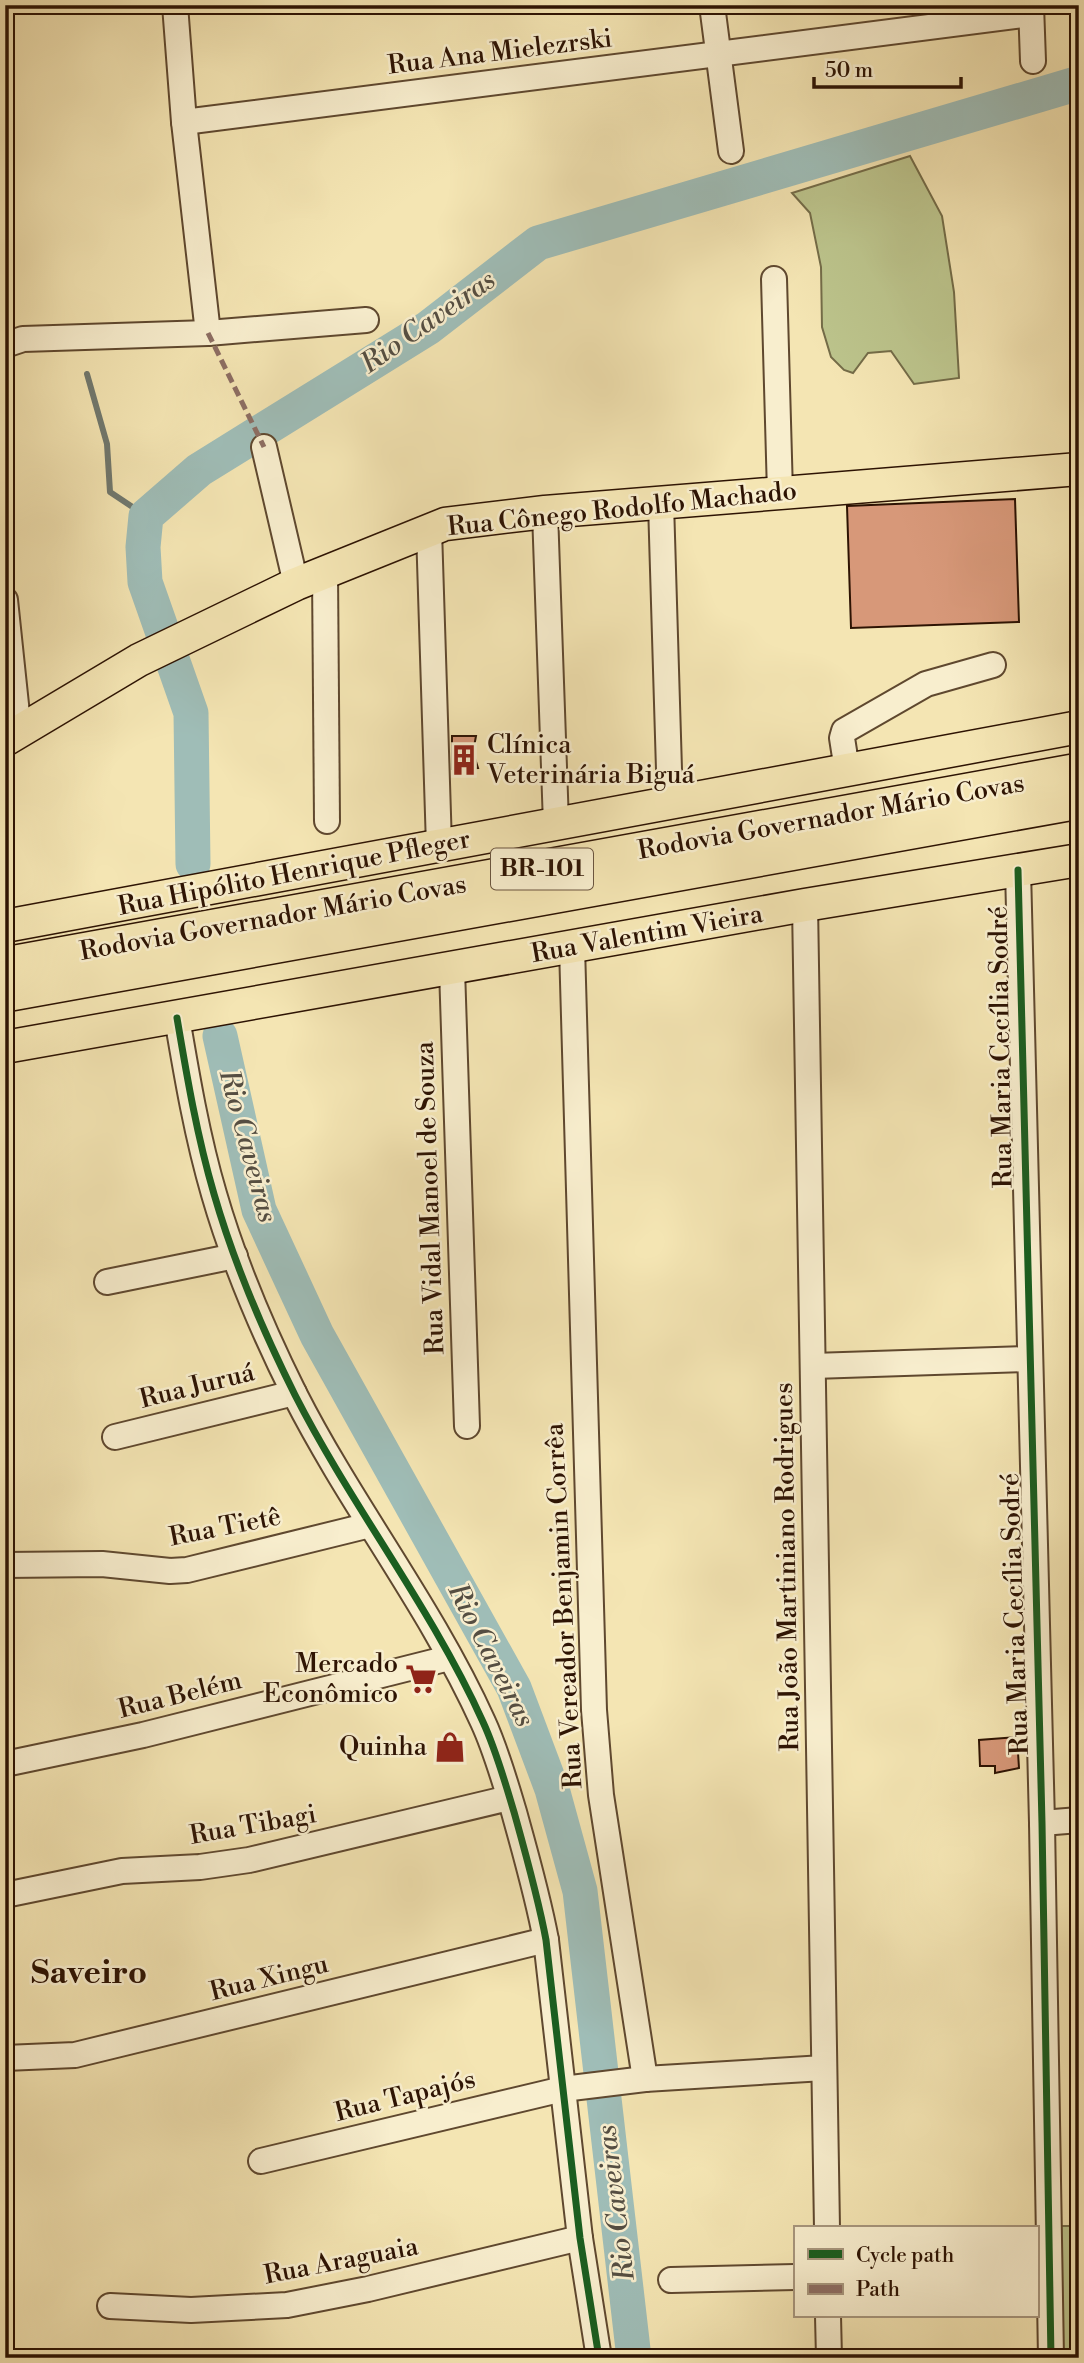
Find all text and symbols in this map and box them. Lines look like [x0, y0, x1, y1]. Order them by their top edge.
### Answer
street label: Rua Ana Mielezrski [386, 22, 614, 82]
scale bar [814, 46, 962, 90]
text: 50 m [825, 58, 873, 84]
water label: Rio Caveiras [353, 263, 502, 382]
street label: Rua Cônego Rodolfo Machado [446, 475, 798, 543]
place label: Clínica Veterinária Biguá [486, 729, 696, 791]
building icon: Clínica Veterinária Biguá [447, 743, 481, 777]
street label: Rodovia Governador Mário Covas [635, 767, 1027, 867]
street label: Rua Hipólito Henrique Pfleger [115, 823, 473, 923]
road number: BR-101 [491, 848, 593, 890]
street label: Rodovia Governador Mário Covas [77, 868, 469, 968]
street label: Rua Valentim Vieira [529, 898, 766, 970]
street label: Rua Maria Cecília Sodré [983, 906, 1019, 1188]
street label: Rua Vidal Manoel de Souza [409, 1040, 451, 1355]
water label: Rio Caveiras [211, 1065, 285, 1226]
street label: Rua Juruá [136, 1356, 259, 1416]
street label: Rua João Martiniano Rodrigues [768, 1382, 806, 1752]
street label: Rua Vereador Benjamin Corrêa [538, 1421, 590, 1790]
street label: Rua Maria Cecília Sodré [994, 1472, 1036, 1756]
street label: Rua Tietê [166, 1500, 284, 1554]
water label: Rio Caveiras [439, 1576, 542, 1733]
place label: Mercado Econômico [263, 1648, 398, 1710]
supermarket icon: Mercado Econômico [404, 1662, 438, 1696]
street label: Rua Belém [115, 1664, 245, 1726]
shop icon: Quinha [433, 1730, 467, 1764]
place label: Quinha [339, 1731, 428, 1763]
street label: Rua Tibagi [187, 1798, 319, 1852]
street label: Rua Xingu [206, 1948, 332, 2008]
district label: Saveiro [31, 1953, 147, 1994]
street label: Rua Tapajós [331, 2063, 479, 2129]
water label: Rio Caveiras [589, 2123, 643, 2284]
legend [794, 2226, 1038, 2318]
street label: Rua Araguaia [261, 2230, 422, 2292]
text: Cycle path [856, 2243, 955, 2269]
text: Path [856, 2277, 901, 2303]

